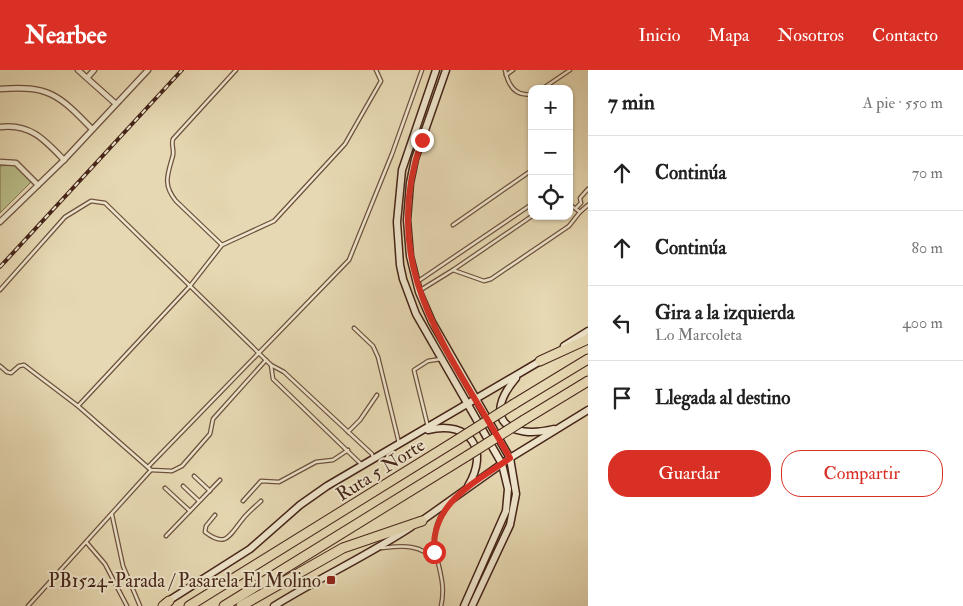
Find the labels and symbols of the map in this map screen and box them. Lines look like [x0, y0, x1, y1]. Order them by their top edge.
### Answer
route end [411, 129, 434, 152]
street label: Ruta 5 Norte [332, 433, 430, 507]
route start [423, 541, 446, 564]
place label: PB1524-Parada / Pasarela El Molino [48, 569, 321, 593]
marker: PB1524-Parada / Pasarela El Molino [325, 574, 337, 586]

